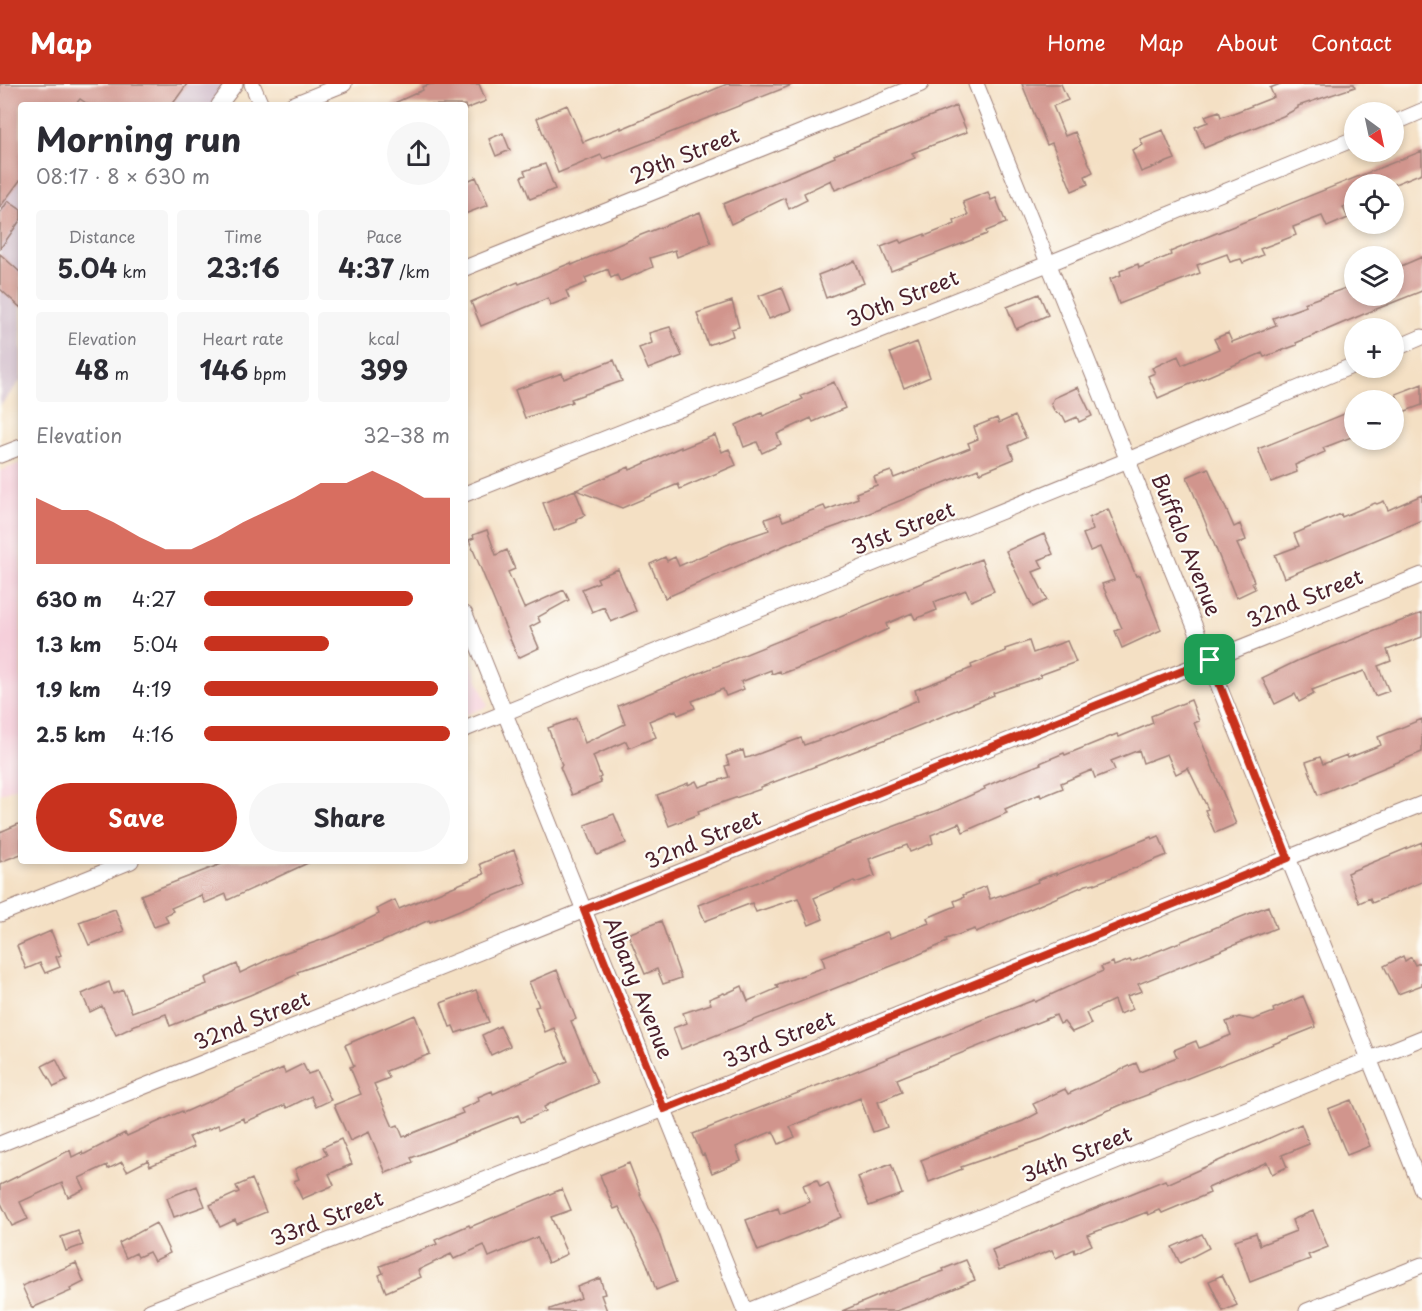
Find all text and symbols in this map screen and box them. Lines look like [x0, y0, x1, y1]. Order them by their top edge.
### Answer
text: Map [30, 21, 92, 64]
text: Home [1047, 26, 1106, 58]
text: Map [1139, 26, 1184, 58]
text: About [1217, 26, 1278, 58]
text: Contact [1311, 26, 1392, 58]
north arrow [1344, 102, 1404, 162]
map controls [1344, 102, 1404, 450]
text: Morning run [36, 113, 241, 163]
street label: 29th Street [625, 118, 744, 191]
button: share [387, 122, 450, 185]
text: 08:17 · 8 × 630 m [36, 161, 210, 191]
button: locate [1344, 174, 1404, 234]
text: Distance [68, 224, 136, 248]
text: Time [224, 224, 262, 248]
text: Pace [366, 224, 402, 248]
button: layers [1344, 246, 1404, 306]
text: 5.04 [58, 248, 117, 287]
text: 23:16 [206, 248, 280, 287]
text: 4:37 [338, 248, 394, 287]
text: km [117, 259, 146, 283]
text: /km [394, 259, 430, 283]
street label: 30th Street [841, 260, 963, 334]
button: + [1344, 318, 1404, 378]
text: Elevation [67, 326, 137, 350]
text: Heart rate [203, 326, 283, 350]
text: kcal [368, 326, 400, 350]
text: 48 [75, 350, 109, 389]
text: 146 [199, 350, 248, 389]
text: 399 [360, 350, 408, 389]
text: m [109, 361, 129, 385]
text: bpm [248, 361, 287, 385]
button: − [1344, 390, 1404, 450]
text: Elevation [36, 420, 122, 450]
text: 32–38 m [363, 420, 450, 450]
street label: Buffalo Avenue [1145, 468, 1231, 620]
street label: 31st Street [846, 492, 959, 562]
street label: 32nd Street [1241, 559, 1367, 635]
text: 630 m [36, 584, 102, 614]
text: 4:27 [132, 584, 176, 614]
text: 1.3 km [36, 629, 102, 659]
text: 5:04 [132, 629, 178, 659]
pin [1184, 634, 1235, 685]
icon: arrive [1193, 643, 1226, 676]
text: 1.9 km [36, 674, 101, 704]
text: 4:19 [132, 674, 172, 704]
text: 2.5 km [36, 719, 106, 749]
text: 4:16 [132, 719, 174, 749]
button: Save [36, 783, 237, 852]
button: Share [249, 783, 450, 852]
street label: 32nd Street [639, 800, 765, 876]
street label: Albany Avenue [597, 911, 683, 1063]
street label: 32nd Street [188, 981, 314, 1057]
street label: 33rd Street [717, 1001, 839, 1075]
street label: 34th Street [1016, 1116, 1136, 1190]
street label: 33rd Street [265, 1181, 387, 1253]

